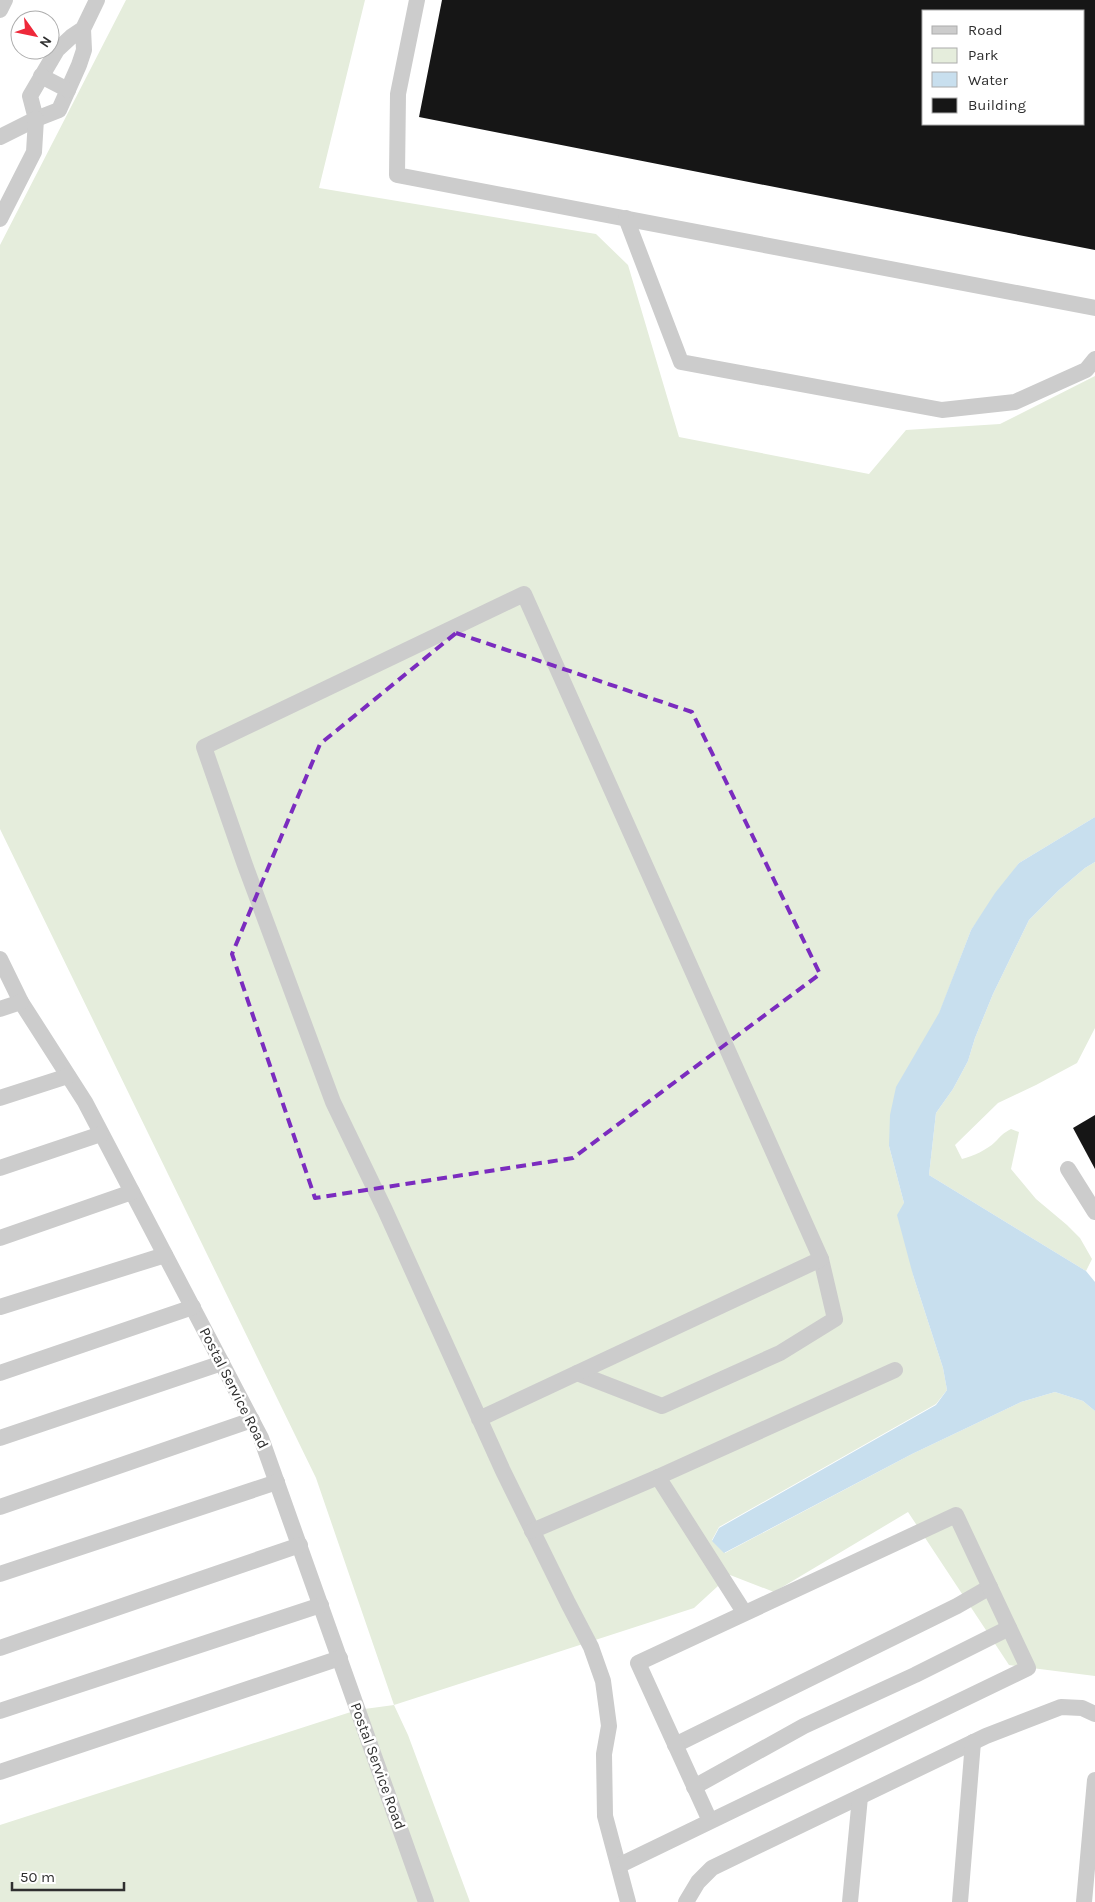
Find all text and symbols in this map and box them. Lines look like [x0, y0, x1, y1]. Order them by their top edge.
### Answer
north arrow [10, 10, 60, 60]
legend [922, 10, 1085, 125]
text: Road [968, 21, 1003, 39]
text: N [36, 33, 55, 51]
text: Park [968, 46, 998, 64]
text: Water [968, 71, 1009, 89]
text: Building [968, 96, 1026, 114]
street label: Postal Service Road [196, 1324, 272, 1452]
street label: Postal Service Road [347, 1700, 409, 1832]
scale bar [12, 1860, 125, 1892]
text: 50 m [20, 1868, 55, 1886]

